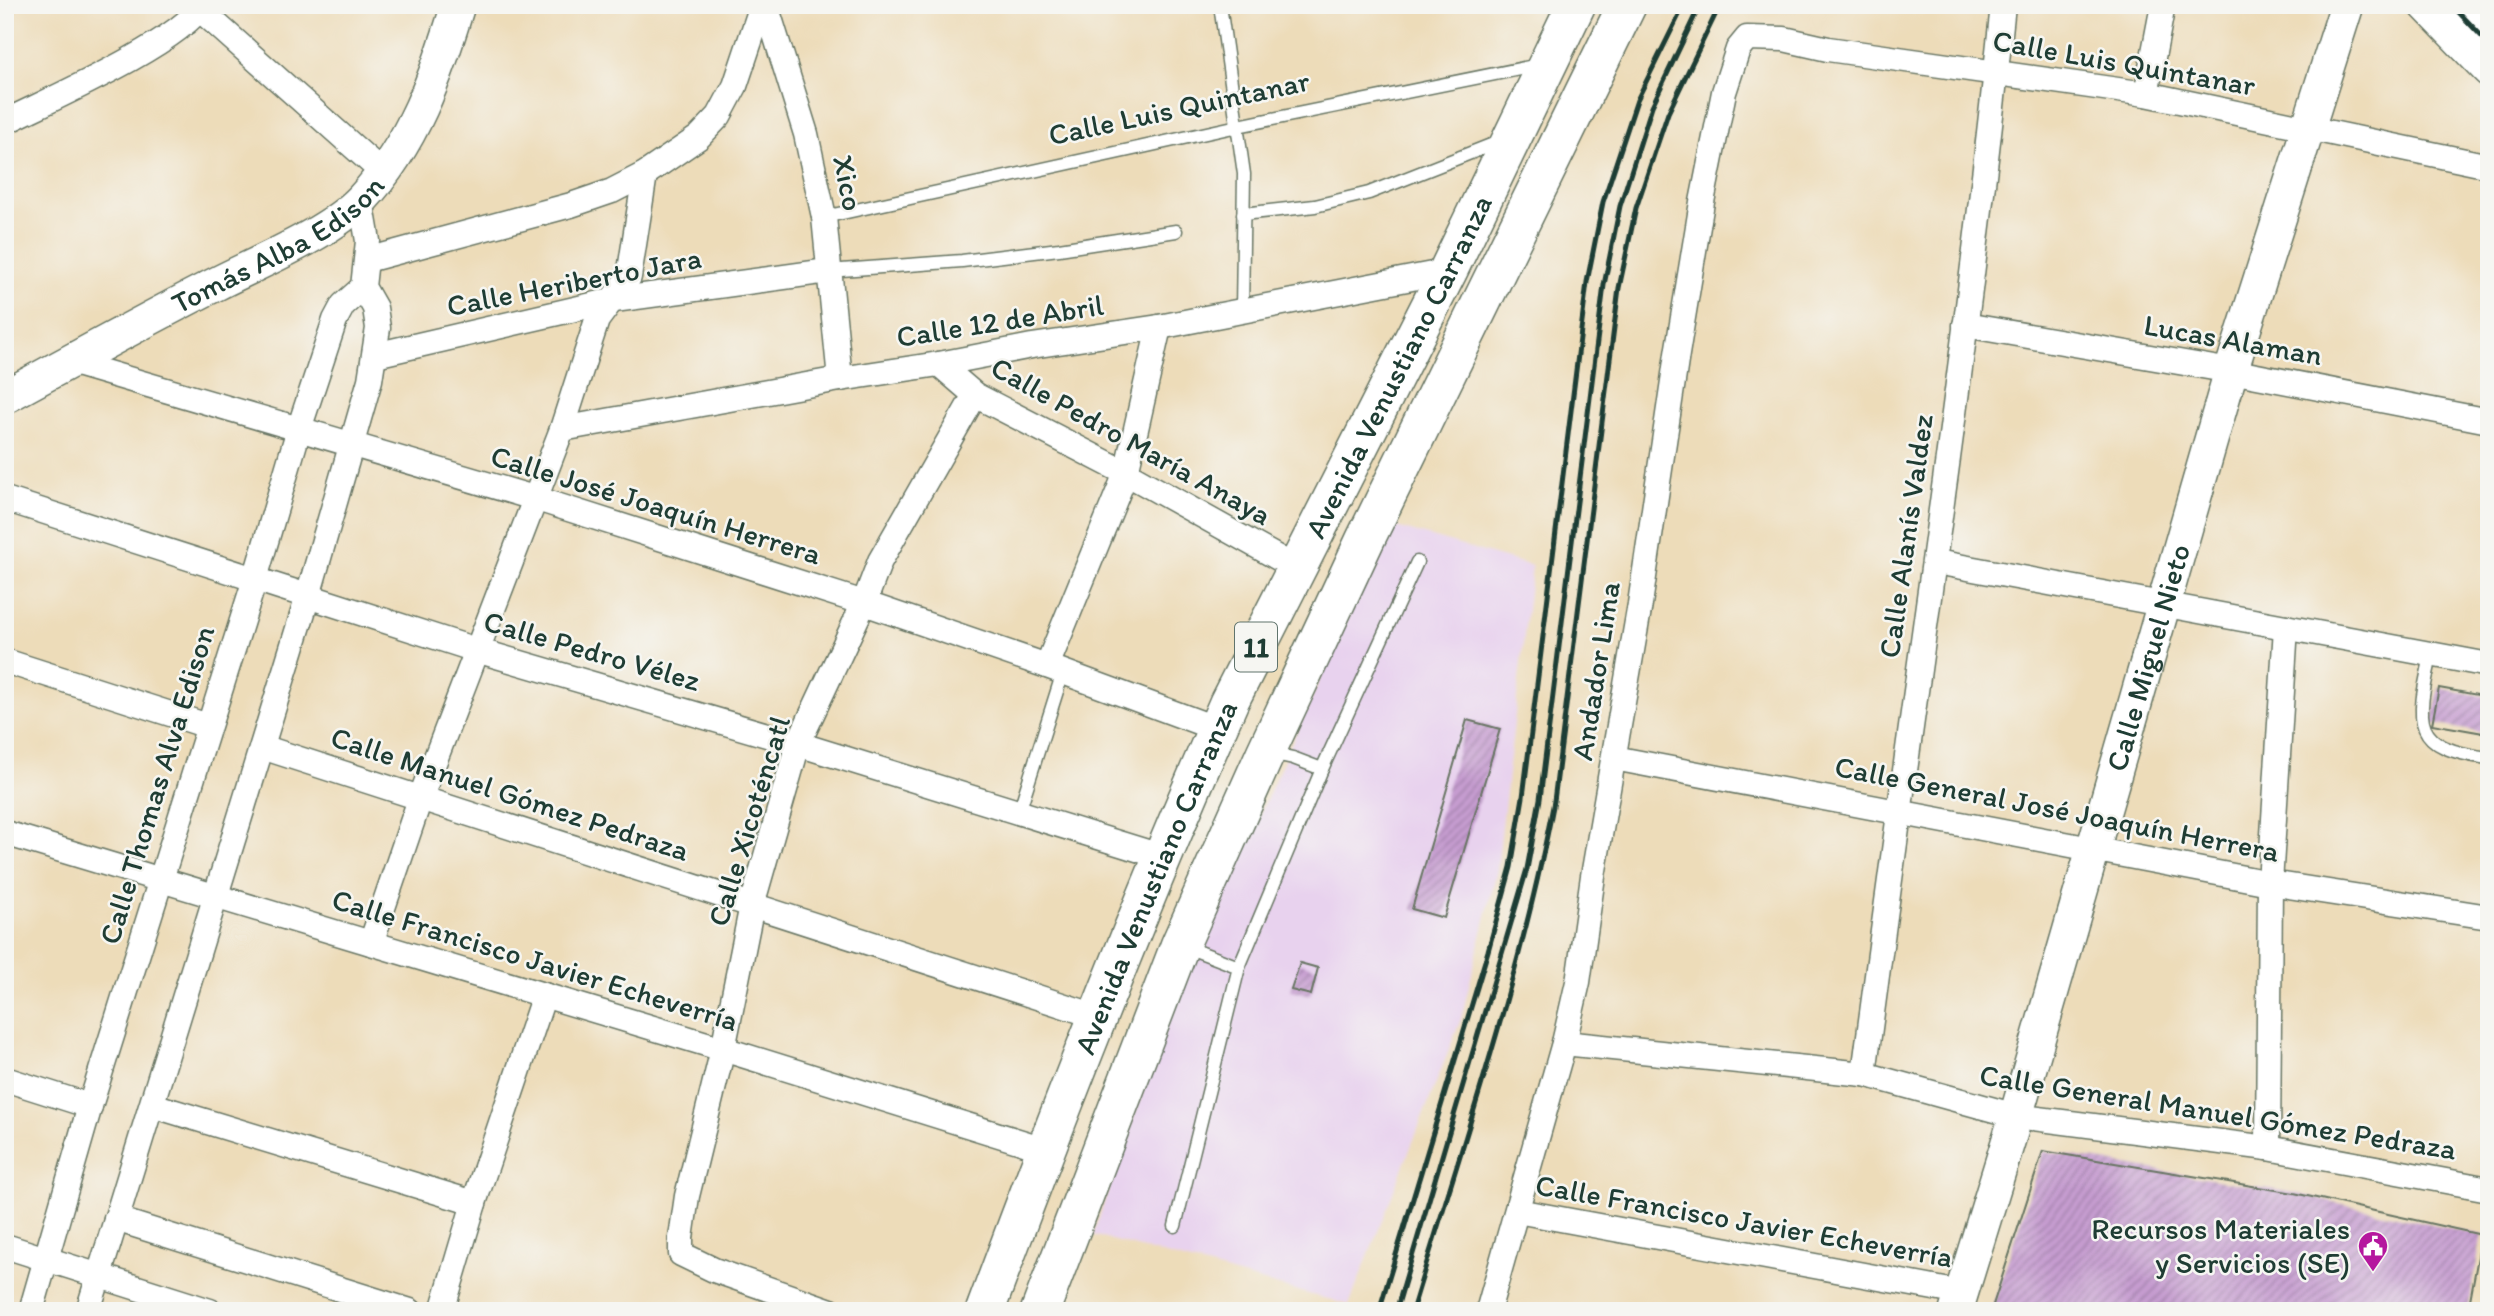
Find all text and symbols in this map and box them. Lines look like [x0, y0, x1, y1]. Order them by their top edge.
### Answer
street label: Calle Luis Quintanar [1990, 21, 2258, 104]
street label: Calle Luis Quintanar [1045, 62, 1313, 153]
street label: Xico [825, 152, 872, 214]
street label: Tomás Alba Edison [165, 168, 392, 322]
street label: Avenida Venustiano Carranza [1296, 189, 1500, 544]
street label: Calle Heriberto Jara [444, 239, 705, 324]
street label: Calle 12 de Abril [894, 286, 1107, 355]
street label: Lucas Alaman [2141, 306, 2325, 373]
street label: Calle Pedro María Anaya [985, 348, 1278, 533]
street label: Calle Alanís Valdez [1870, 411, 1941, 660]
street label: Calle José Joaquín Herrera [486, 437, 826, 573]
street label: Calle Miguel Nieto [2097, 540, 2198, 776]
street label: Andador Lima [1563, 578, 1628, 763]
street label: Calle Pedro Vélez [480, 602, 705, 699]
street label: Calle Thomas Alva Edison [90, 621, 223, 949]
road number: 11 [1235, 622, 1277, 672]
street label: Avenida Venustiano Carranza [1066, 695, 1245, 1059]
street label: Calle Xicoténcatl [699, 711, 798, 931]
street label: Calle Manuel Gómez Pedraza [326, 718, 694, 869]
street label: Calle General José Joaquín Herrera [1832, 747, 2283, 870]
street label: Calle Francisco Javier Echeverría [328, 880, 743, 1039]
street label: Calle General Manuel Gómez Pedraza [1977, 1055, 2460, 1168]
street label: Calle Francisco Javier Echeverría [1533, 1166, 1956, 1275]
place label: Recursos Materiales y Servicios (SE) [2091, 1210, 2350, 1281]
public building icon: Recursos Materiales y Servicios (SE) [2356, 1229, 2390, 1273]

